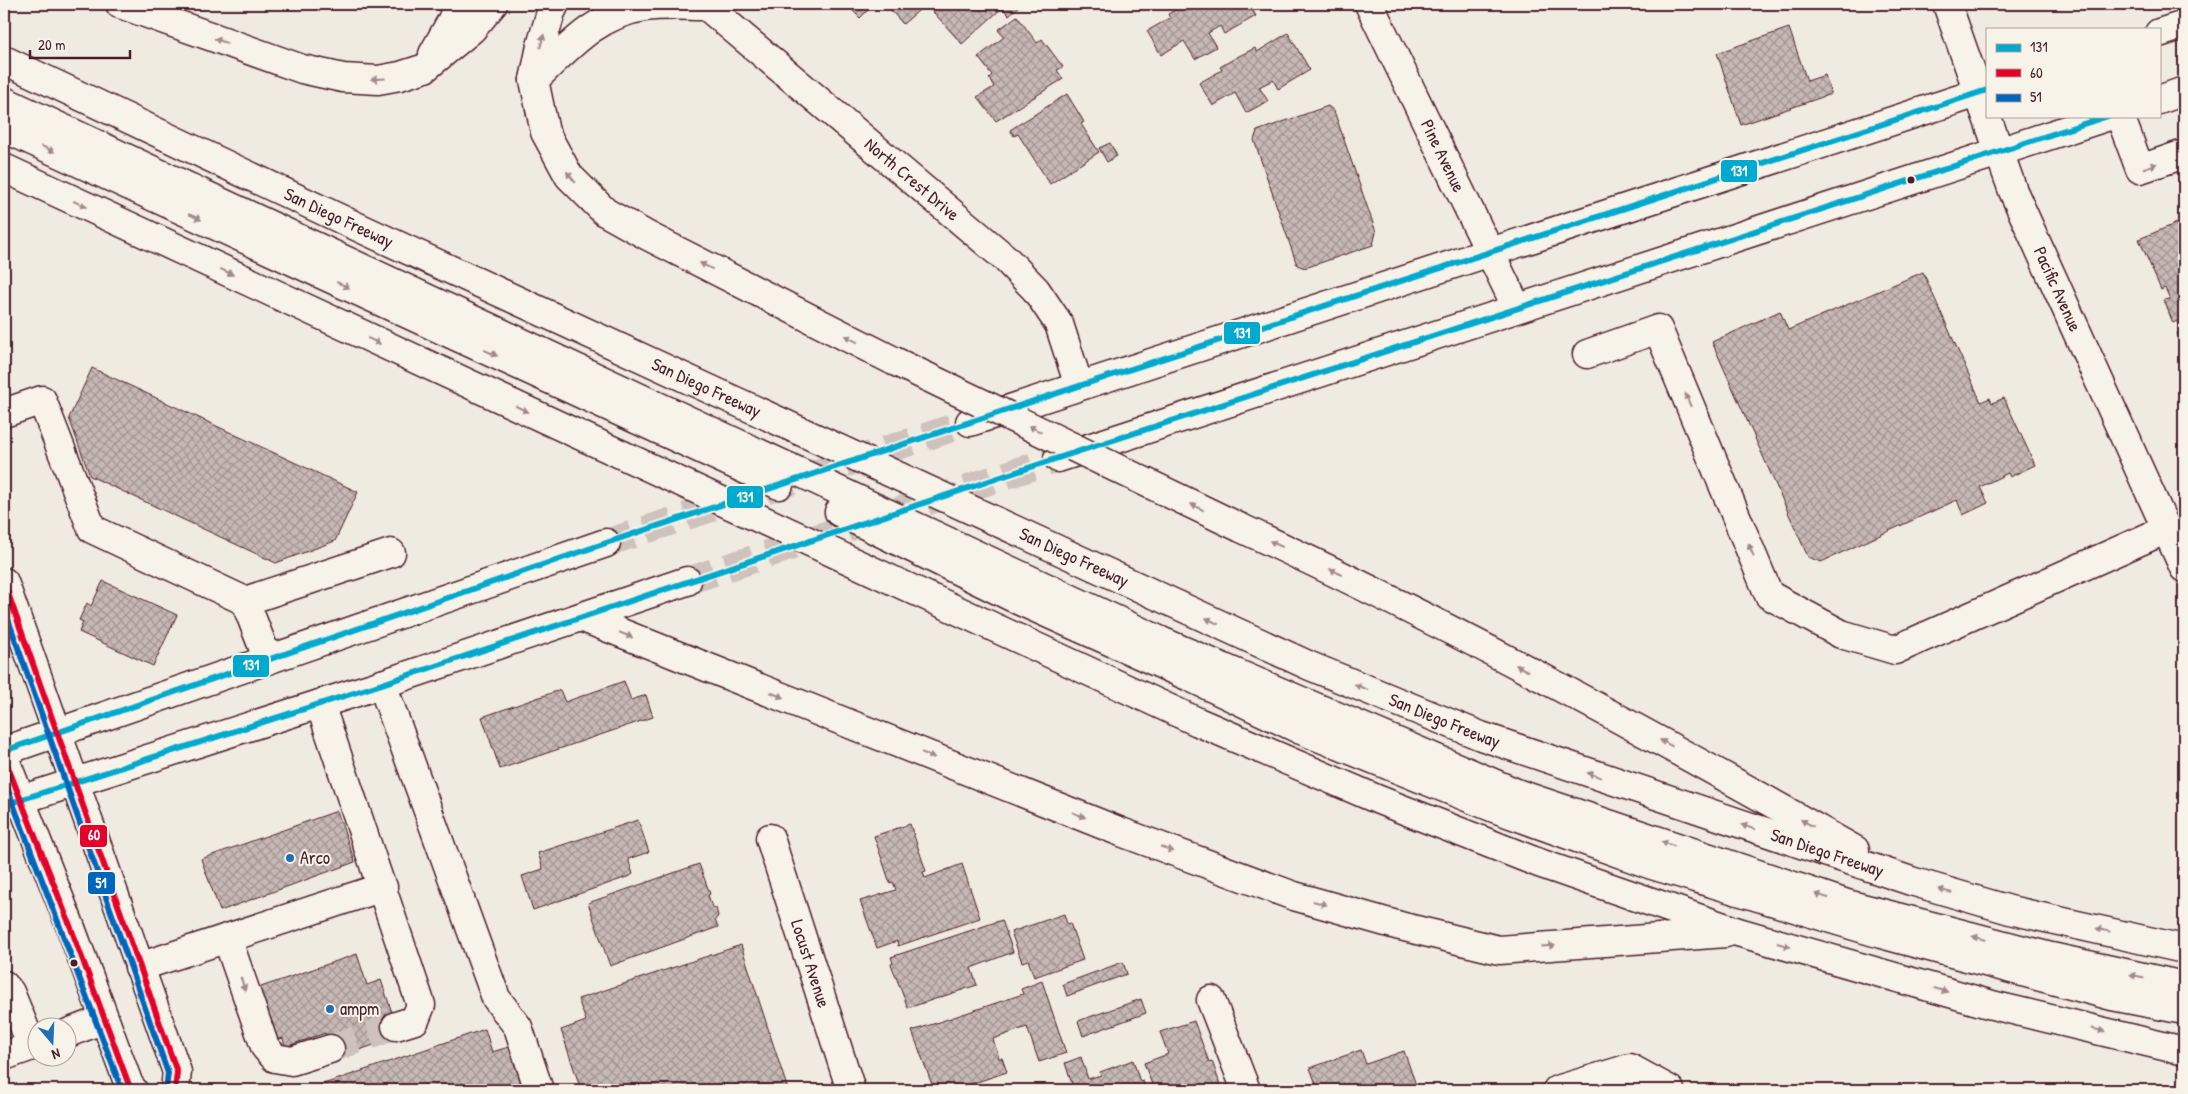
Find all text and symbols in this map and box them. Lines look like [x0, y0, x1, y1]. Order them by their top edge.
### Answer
scale bar [30, 28, 130, 60]
legend [1986, 28, 2160, 118]
text: 20 m [38, 34, 65, 55]
one-way arrow [539, 34, 547, 49]
text: 131 [2030, 36, 2048, 57]
one-way arrow [214, 37, 229, 44]
text: 60 [2030, 62, 2043, 83]
one-way arrow [370, 75, 386, 83]
text: 51 [2030, 86, 2042, 107]
street label: Pine Avenue [1415, 115, 1472, 196]
street label: North Crest Drive [859, 132, 965, 226]
one-way arrow [41, 145, 55, 153]
line badge: 131 [1720, 159, 1758, 183]
text: 131 [1731, 161, 1747, 180]
one-way arrow [2142, 161, 2157, 169]
one-way arrow [566, 171, 577, 184]
unlabelled marker [1906, 175, 1916, 185]
street label: San Diego Freeway [280, 181, 398, 254]
one-way arrow [73, 200, 87, 208]
one-way arrow [188, 213, 202, 221]
street label: Pacific Avenue [2028, 242, 2088, 335]
one-way arrow [698, 262, 713, 270]
one-way arrow [220, 268, 234, 276]
one-way arrow [336, 281, 350, 289]
line badge: 131 [1223, 321, 1261, 345]
text: 131 [1234, 323, 1250, 342]
one-way arrow [843, 335, 858, 343]
one-way arrow [367, 336, 382, 345]
one-way arrow [484, 349, 498, 357]
street label: San Diego Freeway [648, 351, 766, 423]
one-way arrow [1684, 392, 1692, 407]
one-way arrow [515, 405, 529, 413]
one-way arrow [1028, 425, 1042, 433]
line badge: 131 [726, 485, 764, 509]
text: 131 [737, 487, 753, 506]
one-way arrow [1190, 503, 1204, 511]
street label: San Diego Freeway [1016, 521, 1133, 593]
one-way arrow [1268, 540, 1283, 549]
one-way arrow [1746, 543, 1754, 557]
one-way arrow [1329, 568, 1343, 576]
one-way arrow [1205, 616, 1219, 624]
one-way arrow [619, 631, 634, 639]
line badge: 131 [232, 654, 270, 678]
text: 131 [243, 655, 259, 674]
one-way arrow [1514, 664, 1529, 672]
one-way arrow [1354, 682, 1368, 690]
street label: San Diego Freeway [1385, 687, 1504, 754]
one-way arrow [770, 691, 785, 699]
one-way arrow [1658, 739, 1673, 747]
one-way arrow [921, 751, 936, 759]
one-way arrow [1587, 771, 1602, 778]
one-way arrow [1072, 811, 1087, 819]
one-way arrow [1800, 819, 1815, 827]
street label: San Diego Freeway [1768, 822, 1888, 883]
one-way arrow [1741, 823, 1756, 830]
line badge: 60 [79, 824, 108, 848]
text: 60 [88, 825, 101, 844]
one-way arrow [1660, 840, 1675, 848]
place label: Arco [300, 845, 330, 870]
one-way arrow [1160, 845, 1175, 853]
marker: Arco [284, 852, 296, 864]
line badge: 51 [87, 871, 116, 895]
text: 51 [95, 873, 107, 892]
one-way arrow [1937, 887, 1952, 895]
one-way arrow [1814, 892, 1829, 899]
one-way arrow [1313, 900, 1328, 908]
street label: Locust Avenue [785, 916, 837, 1011]
one-way arrow [2095, 926, 2110, 934]
one-way arrow [1971, 934, 1986, 942]
one-way arrow [1540, 942, 1556, 950]
one-way arrow [1777, 942, 1792, 950]
unlabelled marker [69, 958, 79, 968]
one-way arrow [2129, 972, 2144, 980]
one-way arrow [239, 977, 247, 992]
one-way arrow [1933, 986, 1948, 994]
place label: ampm [340, 996, 379, 1021]
marker: ampm [324, 1003, 336, 1015]
north arrow [28, 1016, 78, 1066]
one-way arrow [2091, 1026, 2106, 1034]
text: N [49, 1045, 63, 1065]

